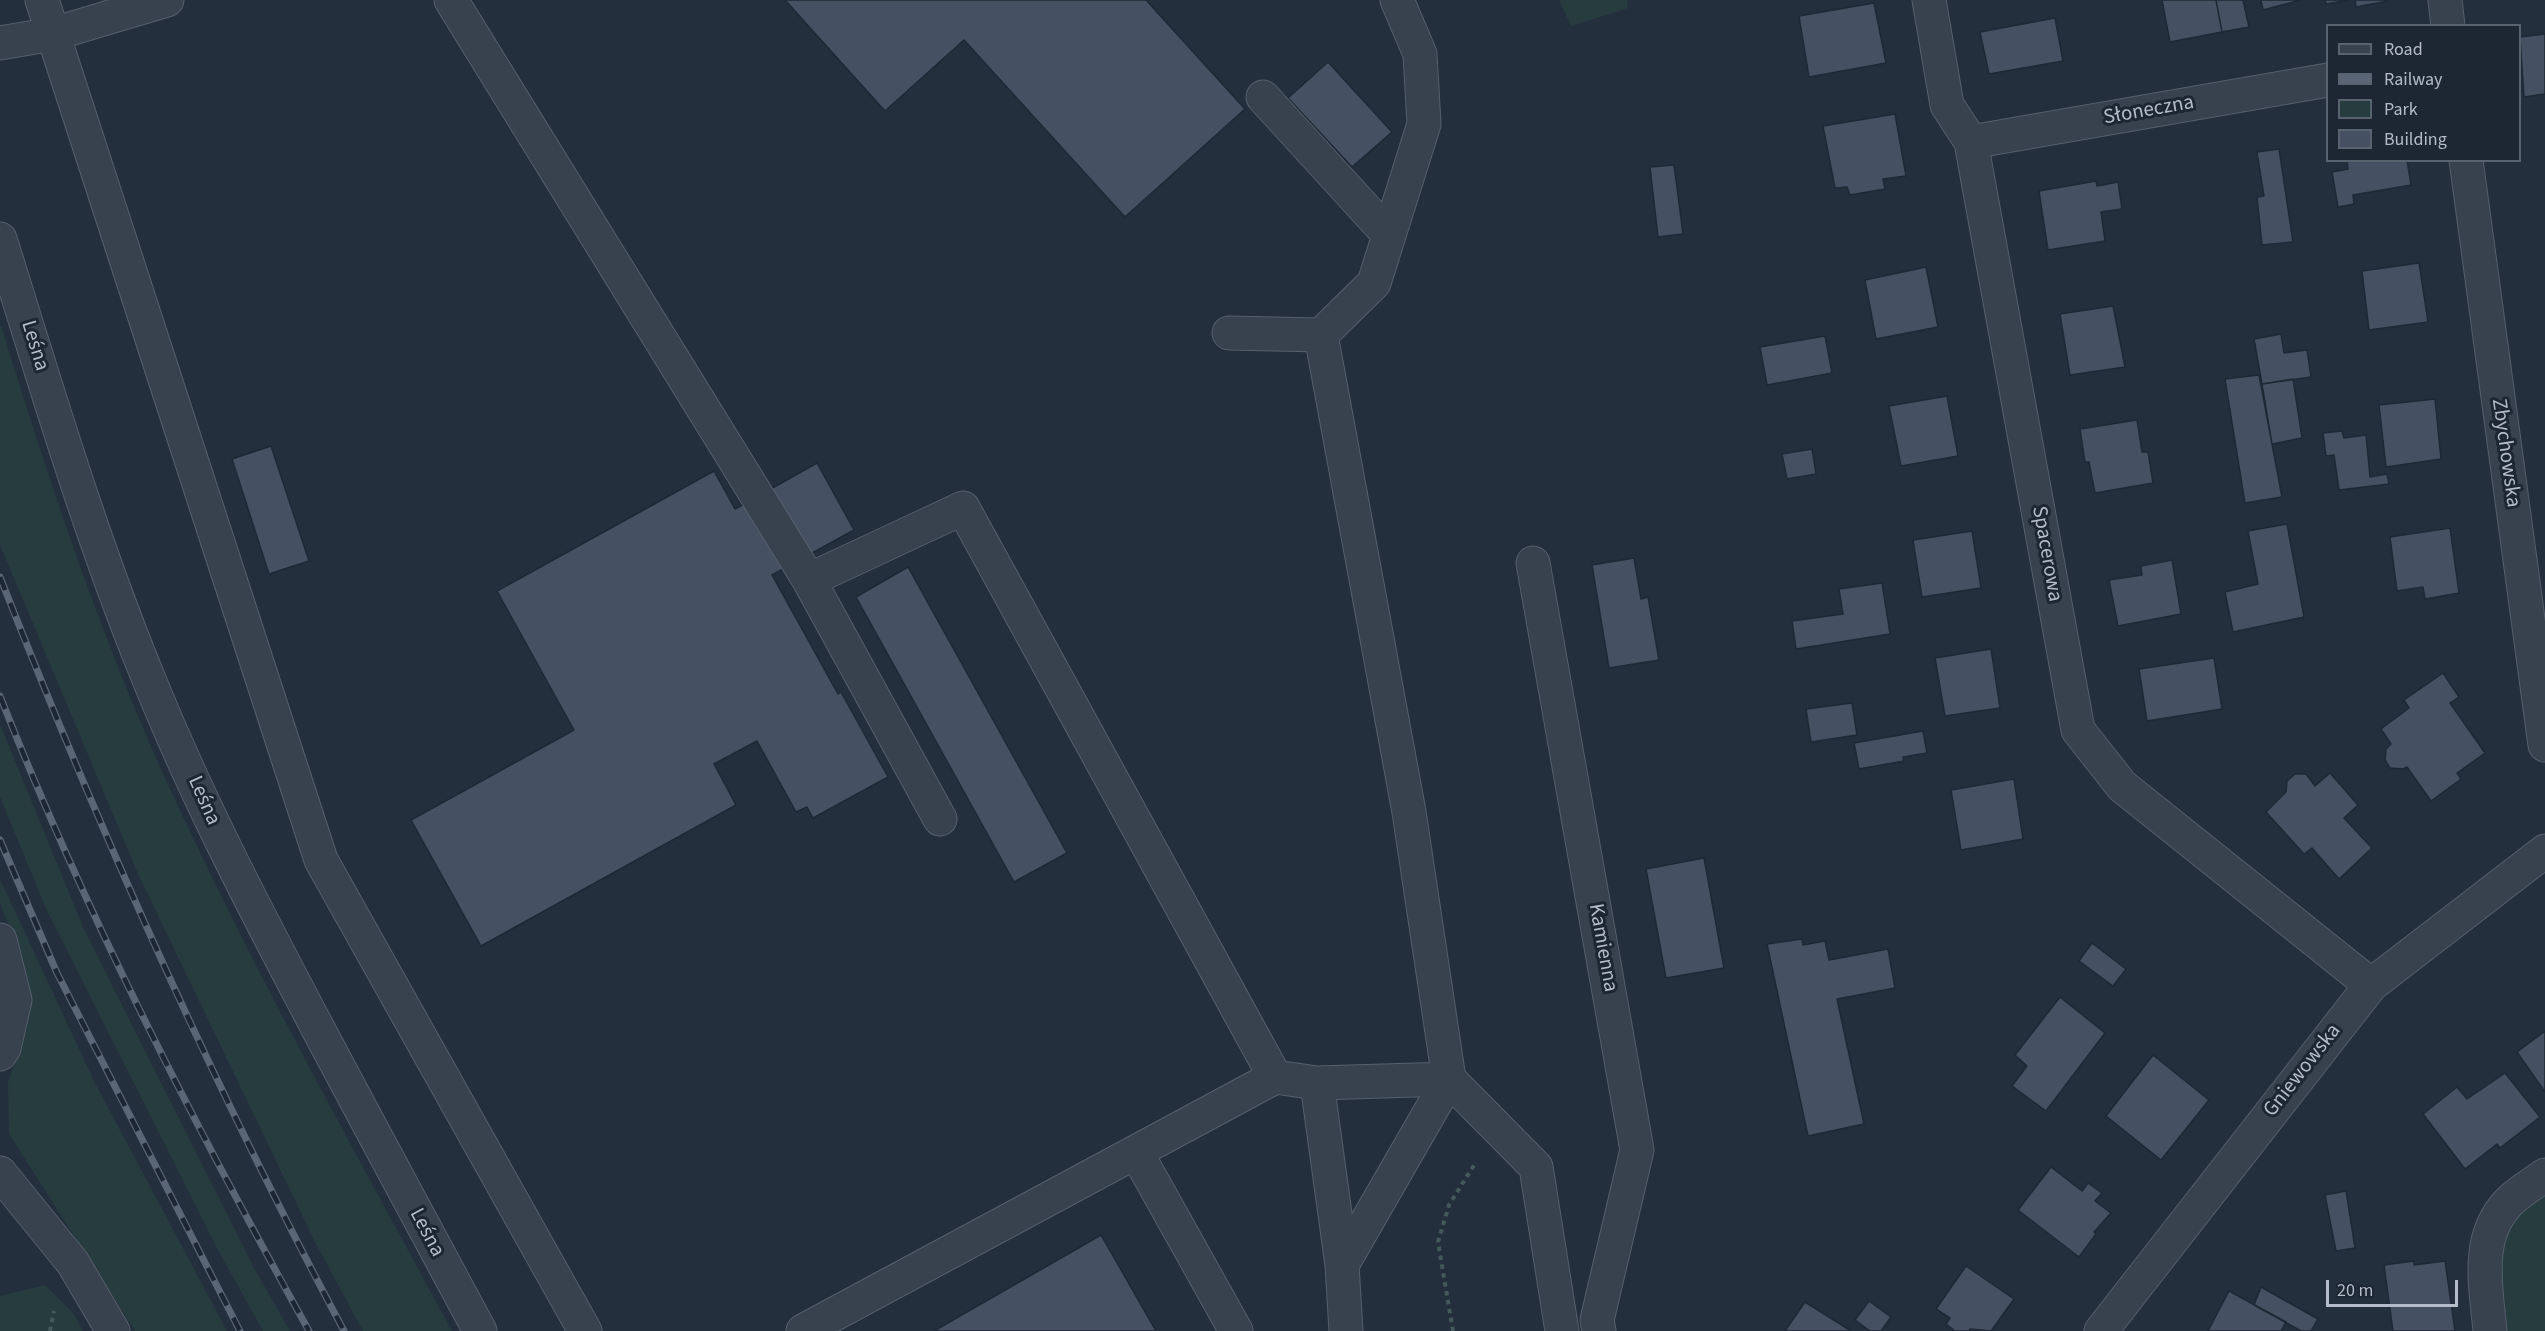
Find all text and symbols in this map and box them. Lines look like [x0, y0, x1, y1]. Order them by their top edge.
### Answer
legend [2326, 24, 2521, 162]
text: Road [2384, 37, 2423, 62]
text: Railway [2384, 67, 2443, 92]
street label: Słoneczna [2102, 91, 2196, 131]
text: Park [2384, 97, 2418, 122]
text: Building [2384, 127, 2447, 152]
street label: Leśna [14, 318, 54, 374]
street label: Zbychowska [2485, 397, 2525, 509]
street label: Spacerowa [2025, 504, 2067, 604]
street label: Leśna [181, 772, 225, 830]
street label: Kamienna [1582, 902, 1622, 994]
street label: Gniewowska [2259, 1019, 2347, 1123]
street label: Leśna [403, 1204, 449, 1262]
scale bar [2329, 1268, 2461, 1306]
text: 20 m [2337, 1278, 2373, 1303]

